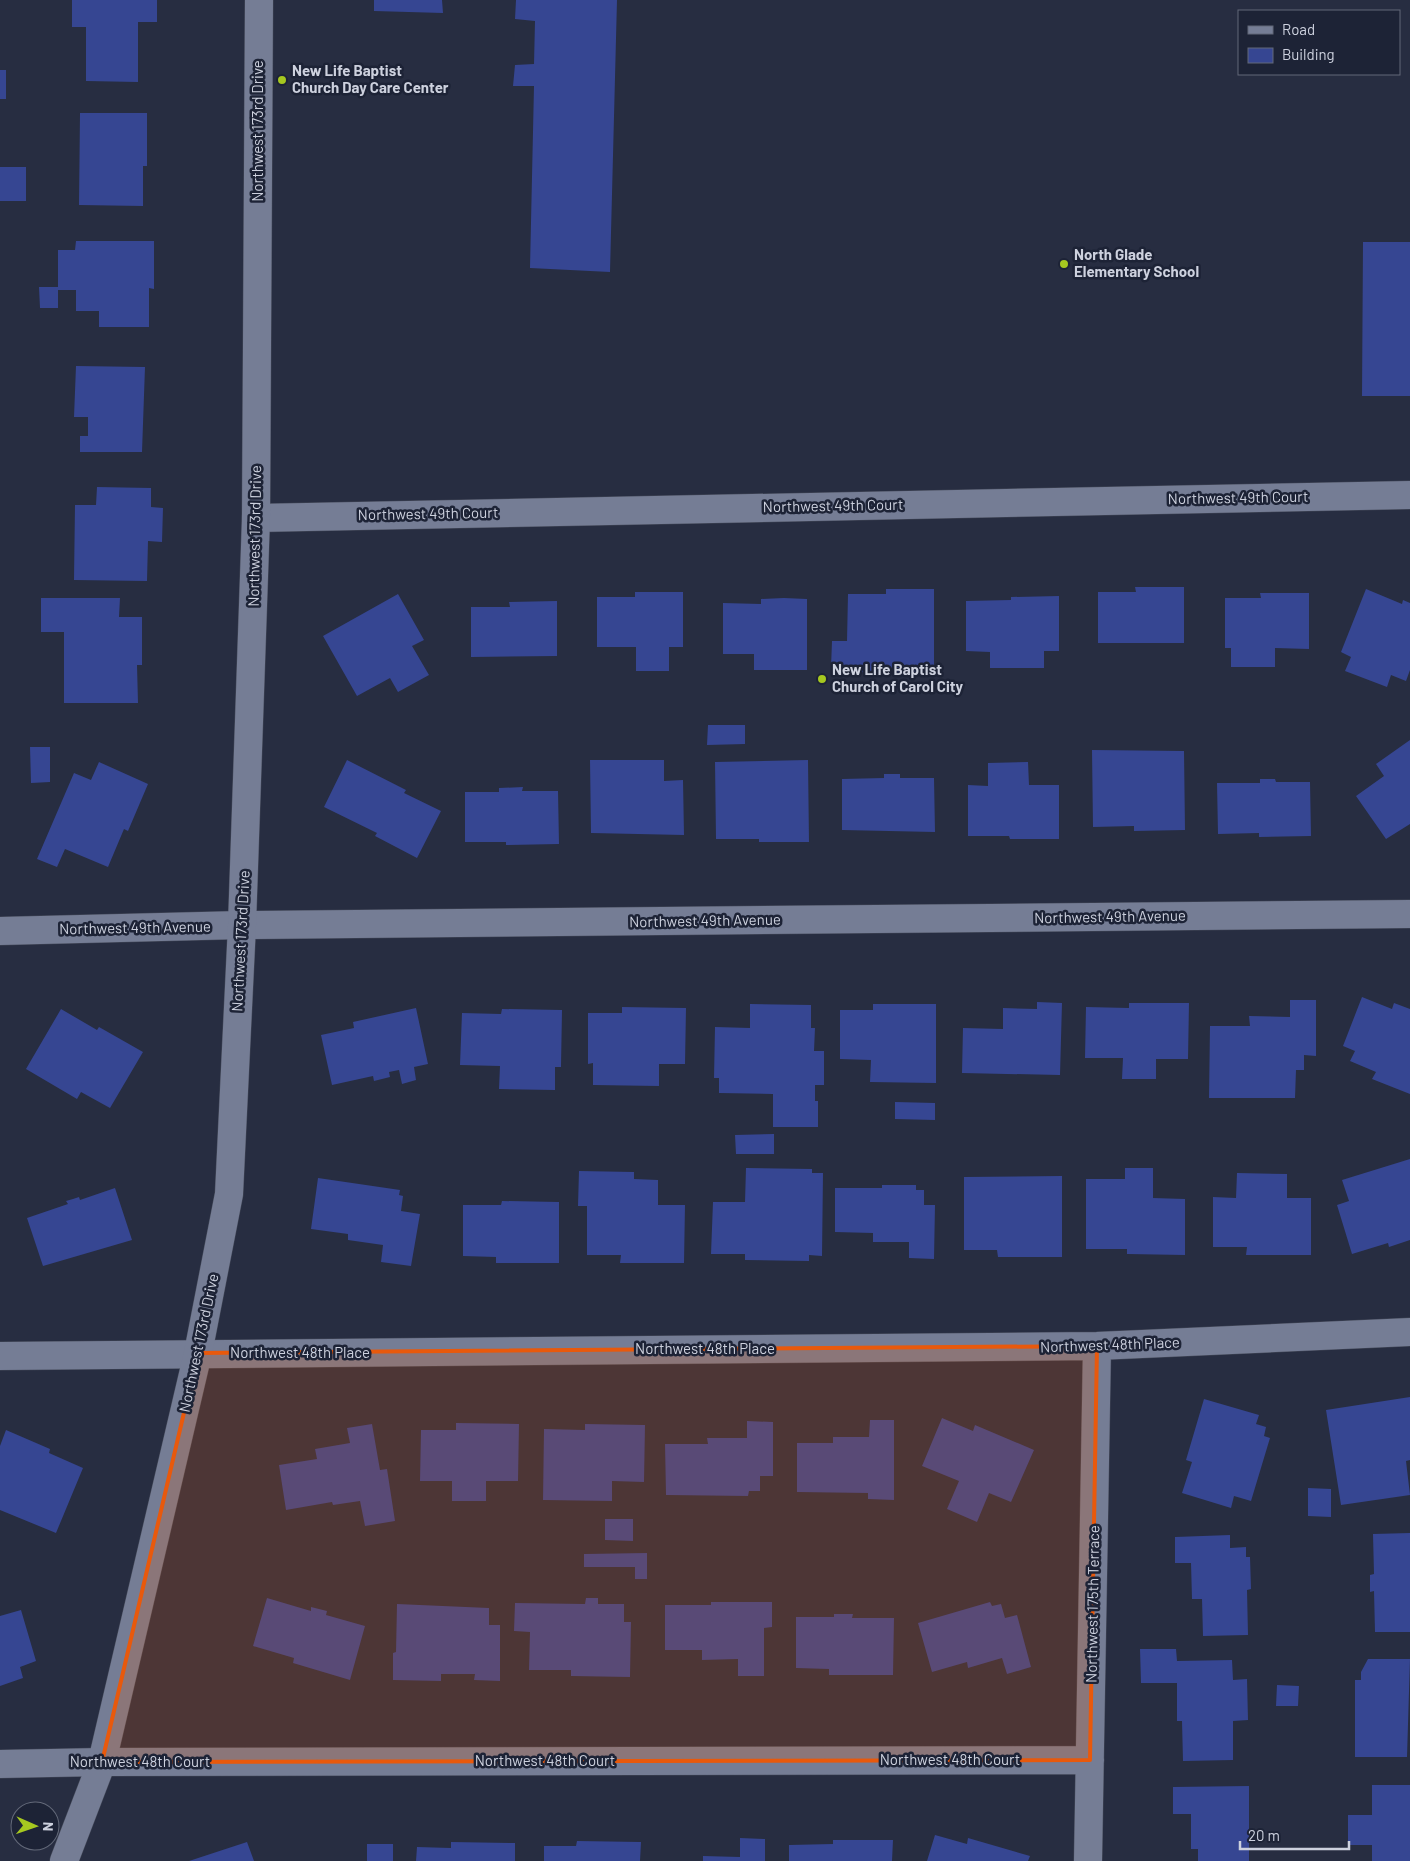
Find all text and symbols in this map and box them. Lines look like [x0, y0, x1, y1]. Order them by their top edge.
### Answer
legend [1238, 10, 1400, 75]
text: Road [1282, 20, 1315, 38]
text: Building [1282, 45, 1335, 63]
street label: Northwest 173rd Drive [248, 60, 266, 202]
place label: New Life Baptist Church Day Care Center [292, 61, 449, 96]
marker: New Life Baptist Church Day Care Center [276, 74, 288, 86]
place label: North Glade Elementary School [1074, 245, 1199, 280]
marker: North Glade Elementary School [1058, 258, 1070, 270]
street label: Northwest 173rd Drive [244, 465, 264, 607]
street label: Northwest 49th Court [1168, 487, 1308, 507]
street label: Northwest 49th Court [763, 495, 903, 515]
street label: Northwest 49th Court [358, 503, 498, 523]
place label: New Life Baptist Church of Carol City [832, 660, 963, 695]
marker: New Life Baptist Church of Carol City [816, 673, 828, 685]
street label: Northwest 173rd Drive [227, 870, 253, 1012]
street label: Northwest 49th Avenue [1034, 906, 1186, 926]
street label: Northwest 49th Avenue [629, 910, 781, 930]
street label: Northwest 49th Avenue [59, 917, 211, 937]
street label: Northwest 173rd Drive [175, 1272, 222, 1414]
street label: Northwest 48th Place [1040, 1333, 1180, 1355]
street label: Northwest 48th Place [635, 1339, 775, 1357]
street label: Northwest 48th Place [230, 1343, 370, 1361]
street label: Northwest 175th Terrace [1082, 1525, 1102, 1683]
street label: Northwest 48th Court [880, 1750, 1020, 1768]
street label: Northwest 48th Court [475, 1751, 615, 1769]
street label: Northwest 48th Court [70, 1752, 210, 1770]
north arrow [10, 1801, 60, 1851]
scale bar [1240, 1818, 1349, 1850]
text: N [40, 1822, 57, 1831]
text: 20 m [1248, 1826, 1280, 1844]

